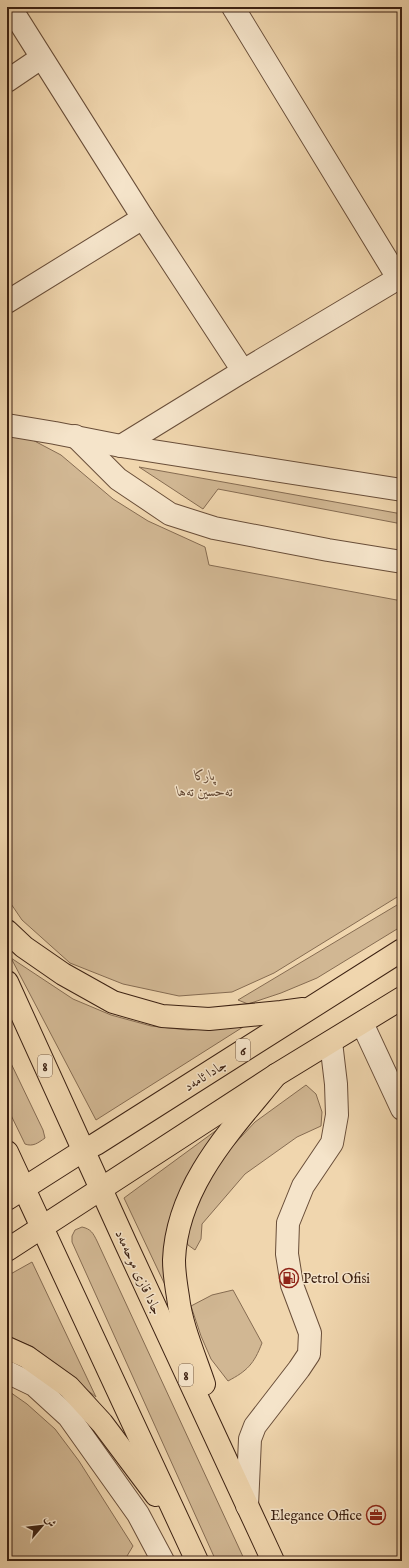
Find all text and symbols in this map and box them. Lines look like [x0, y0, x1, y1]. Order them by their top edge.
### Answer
park label: پارکا تەحسین تەها [175, 767, 233, 801]
road number: 6 [236, 1039, 250, 1061]
road number: 8 [38, 1055, 52, 1077]
street label: جادا ئامەد [181, 1056, 230, 1096]
street label: جادا قازی موحەمەد [111, 1227, 166, 1318]
fuel station icon: Petrol Ofisi [278, 1267, 300, 1289]
place label: Petrol Ofisi [303, 1270, 370, 1288]
road number: 8 [179, 1364, 193, 1386]
office icon: Elegance Office [365, 1504, 387, 1526]
north arrow [22, 1506, 62, 1546]
place label: Elegance Office [271, 1507, 363, 1525]
text: ش [41, 1514, 59, 1530]

